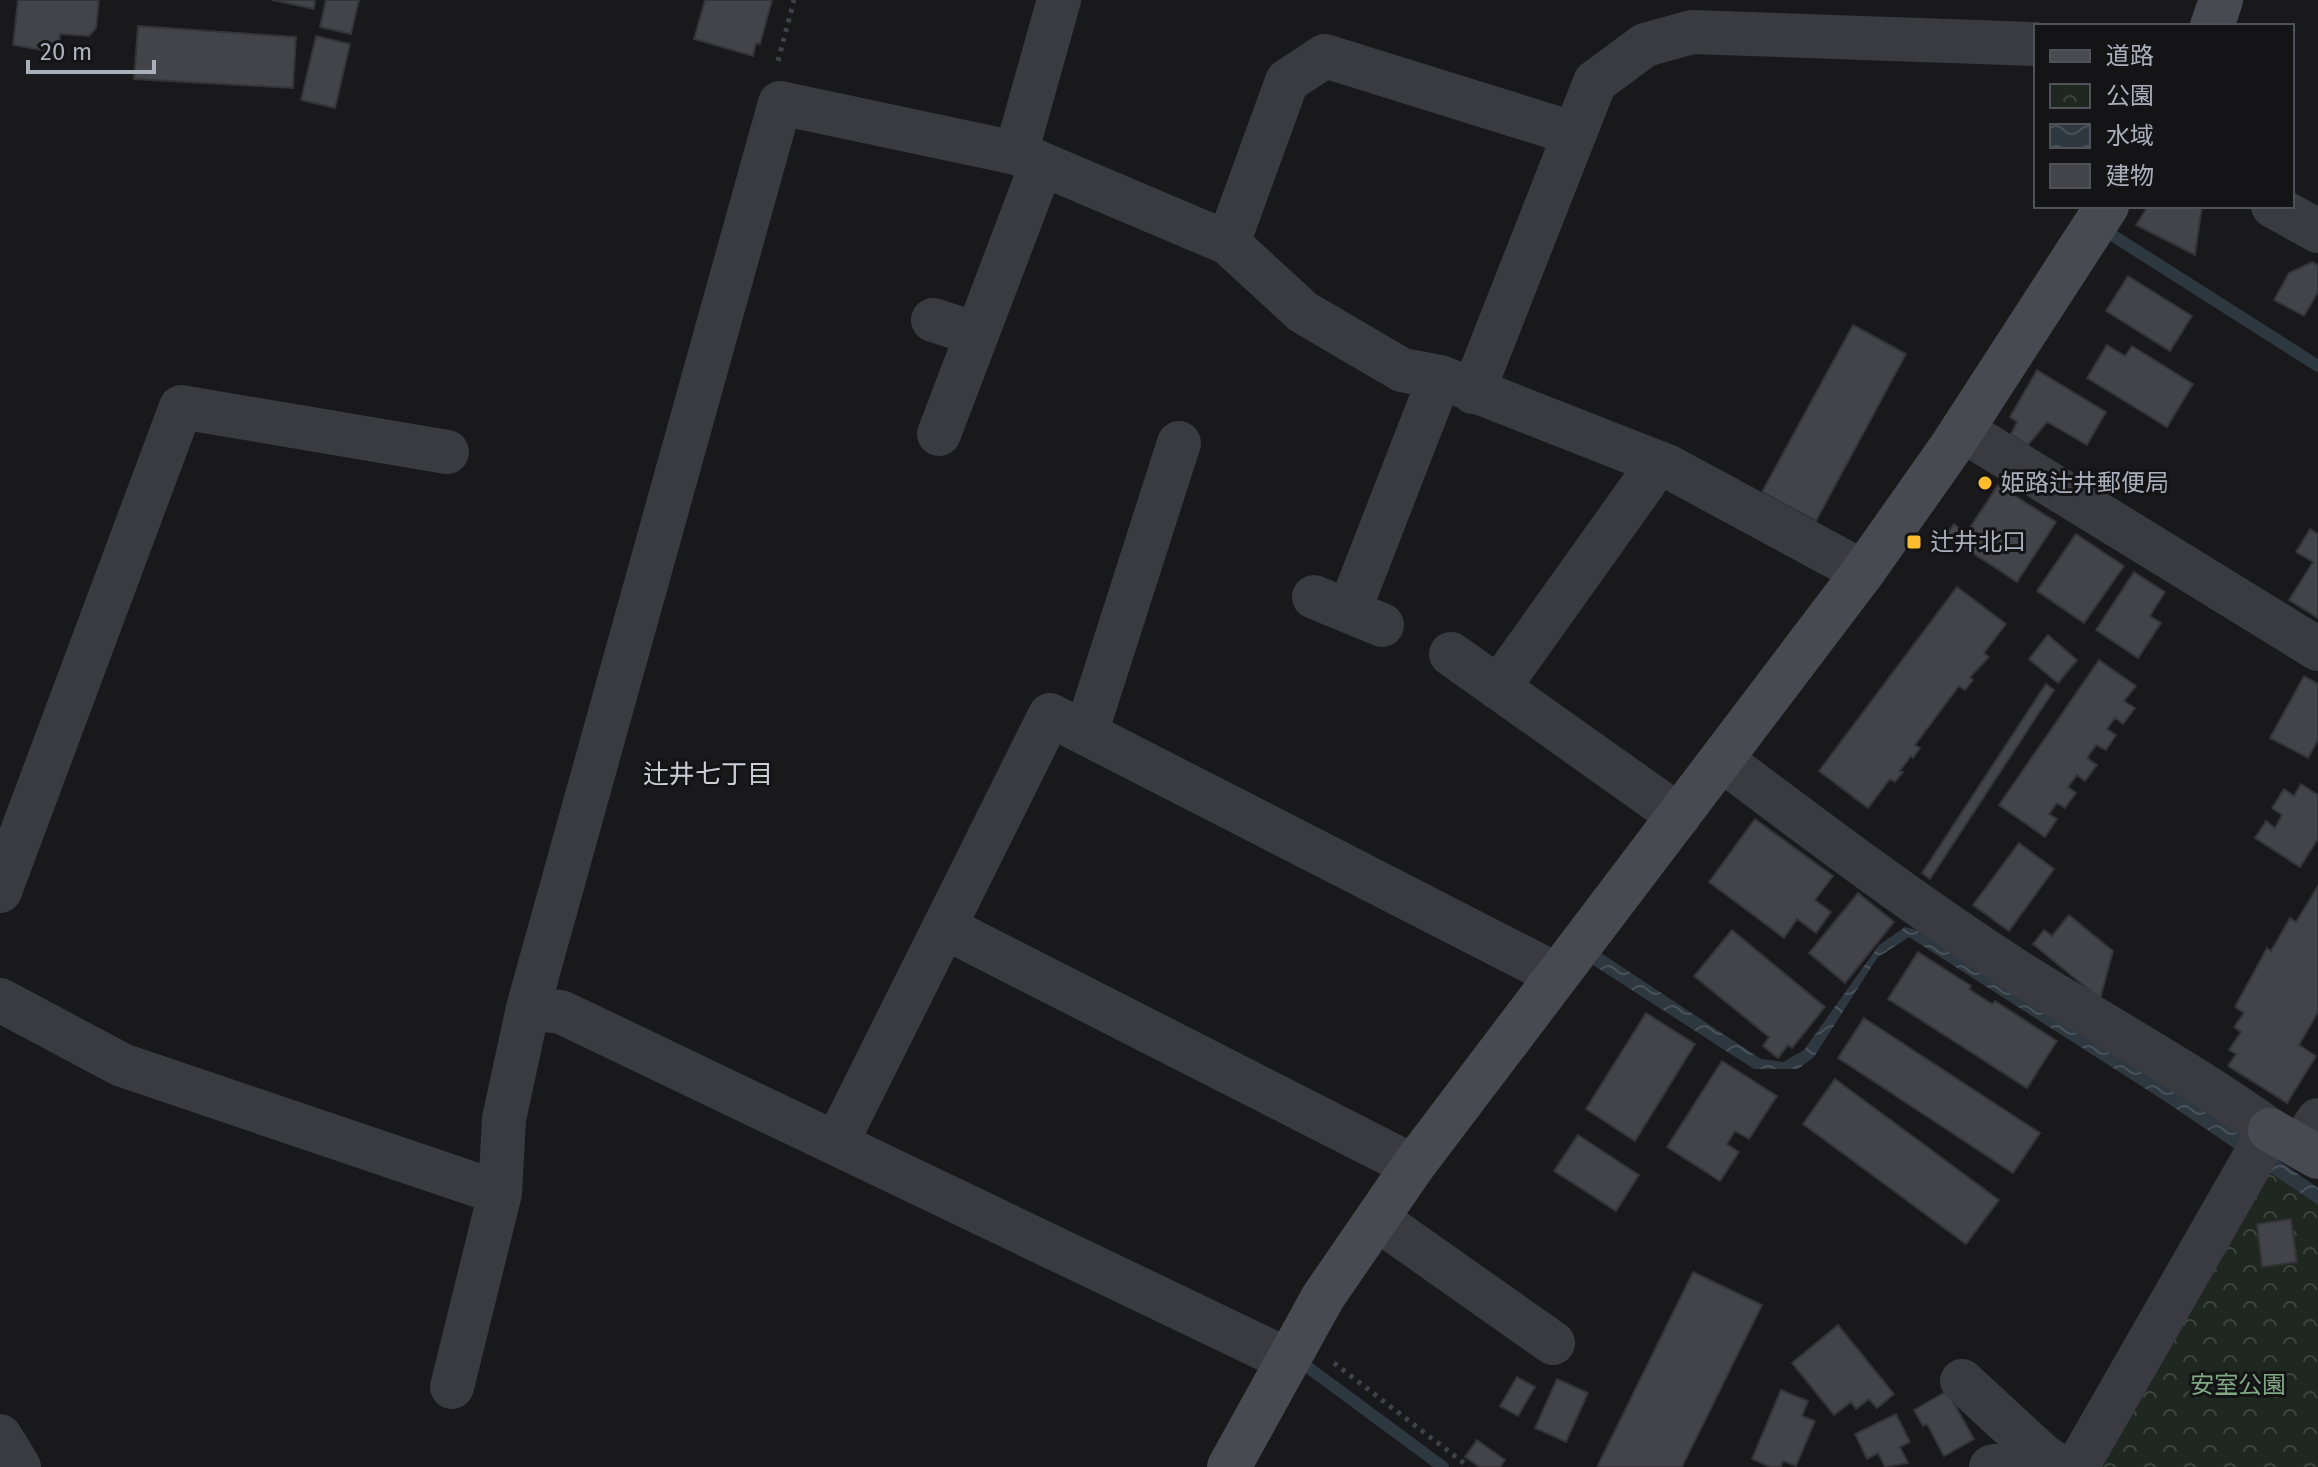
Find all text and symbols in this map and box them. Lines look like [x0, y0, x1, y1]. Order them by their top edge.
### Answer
scale bar [28, 24, 154, 74]
legend [2034, 24, 2294, 208]
text: 20 m [40, 38, 92, 66]
text: 道路 [2106, 42, 2154, 70]
text: 公園 [2106, 82, 2154, 110]
text: 水域 [2106, 122, 2154, 150]
text: 建物 [2106, 162, 2154, 190]
place label: 姫路辻井郵便局 [2001, 469, 2169, 497]
marker: 姫路辻井郵便局 [1976, 474, 1994, 492]
place label: 辻井北口 [1930, 528, 2026, 556]
marker: 辻井北口 [1905, 533, 1923, 551]
district label: 辻井七丁目 [643, 759, 773, 790]
park label: 安室公園 [2190, 1371, 2286, 1399]

